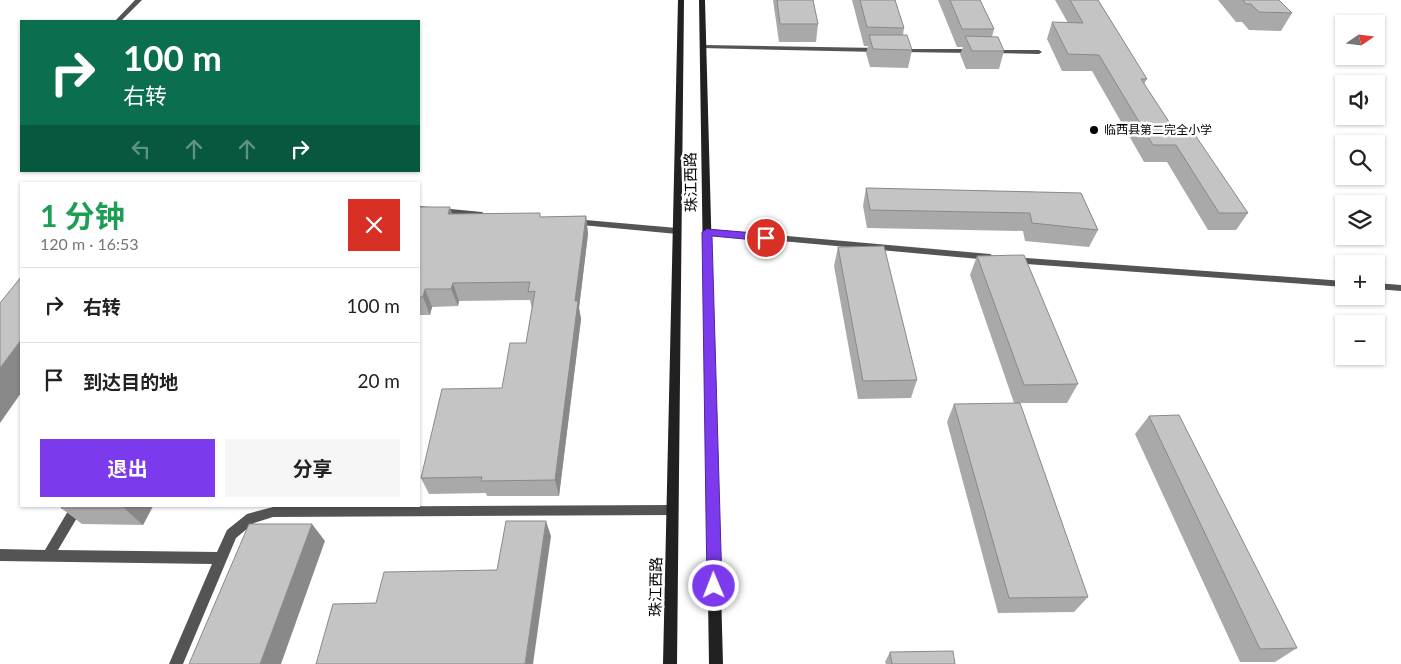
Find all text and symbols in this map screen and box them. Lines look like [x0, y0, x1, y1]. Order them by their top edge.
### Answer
north arrow [1335, 15, 1385, 65]
map controls [1335, 15, 1385, 365]
text: 100 m [123, 36, 222, 78]
icon: right [40, 40, 105, 105]
button: sound [1335, 75, 1385, 125]
text: 右转 [123, 82, 167, 109]
place label: 临西县第二完全小学 [1104, 122, 1212, 137]
marker: 临西县第二完全小学 [1088, 124, 1100, 136]
icon: left [127, 135, 155, 163]
icon: ahead [180, 135, 208, 163]
icon: ahead [233, 135, 261, 163]
icon: right [286, 135, 314, 163]
button: search [1335, 135, 1385, 185]
street label: 珠江西路 [680, 152, 700, 212]
button: layers [1335, 195, 1385, 245]
text: 1 分钟 [40, 197, 125, 233]
button: close [348, 199, 400, 251]
pin [745, 217, 787, 259]
icon: arrive [752, 224, 780, 252]
text: 120 m · 16:53 [40, 234, 139, 253]
button: + [1335, 255, 1385, 305]
icon: right [40, 291, 68, 319]
text: 100 m [346, 294, 400, 317]
text: 右转 [83, 295, 121, 318]
button: − [1335, 315, 1385, 365]
icon: arrive [40, 366, 68, 394]
text: 20 m [357, 369, 400, 392]
text: 到达目的地 [83, 370, 178, 393]
button: 退出 [40, 439, 215, 497]
button: 分享 [225, 439, 400, 497]
street label: 珠江西路 [645, 557, 665, 617]
position arrow [687, 559, 739, 611]

